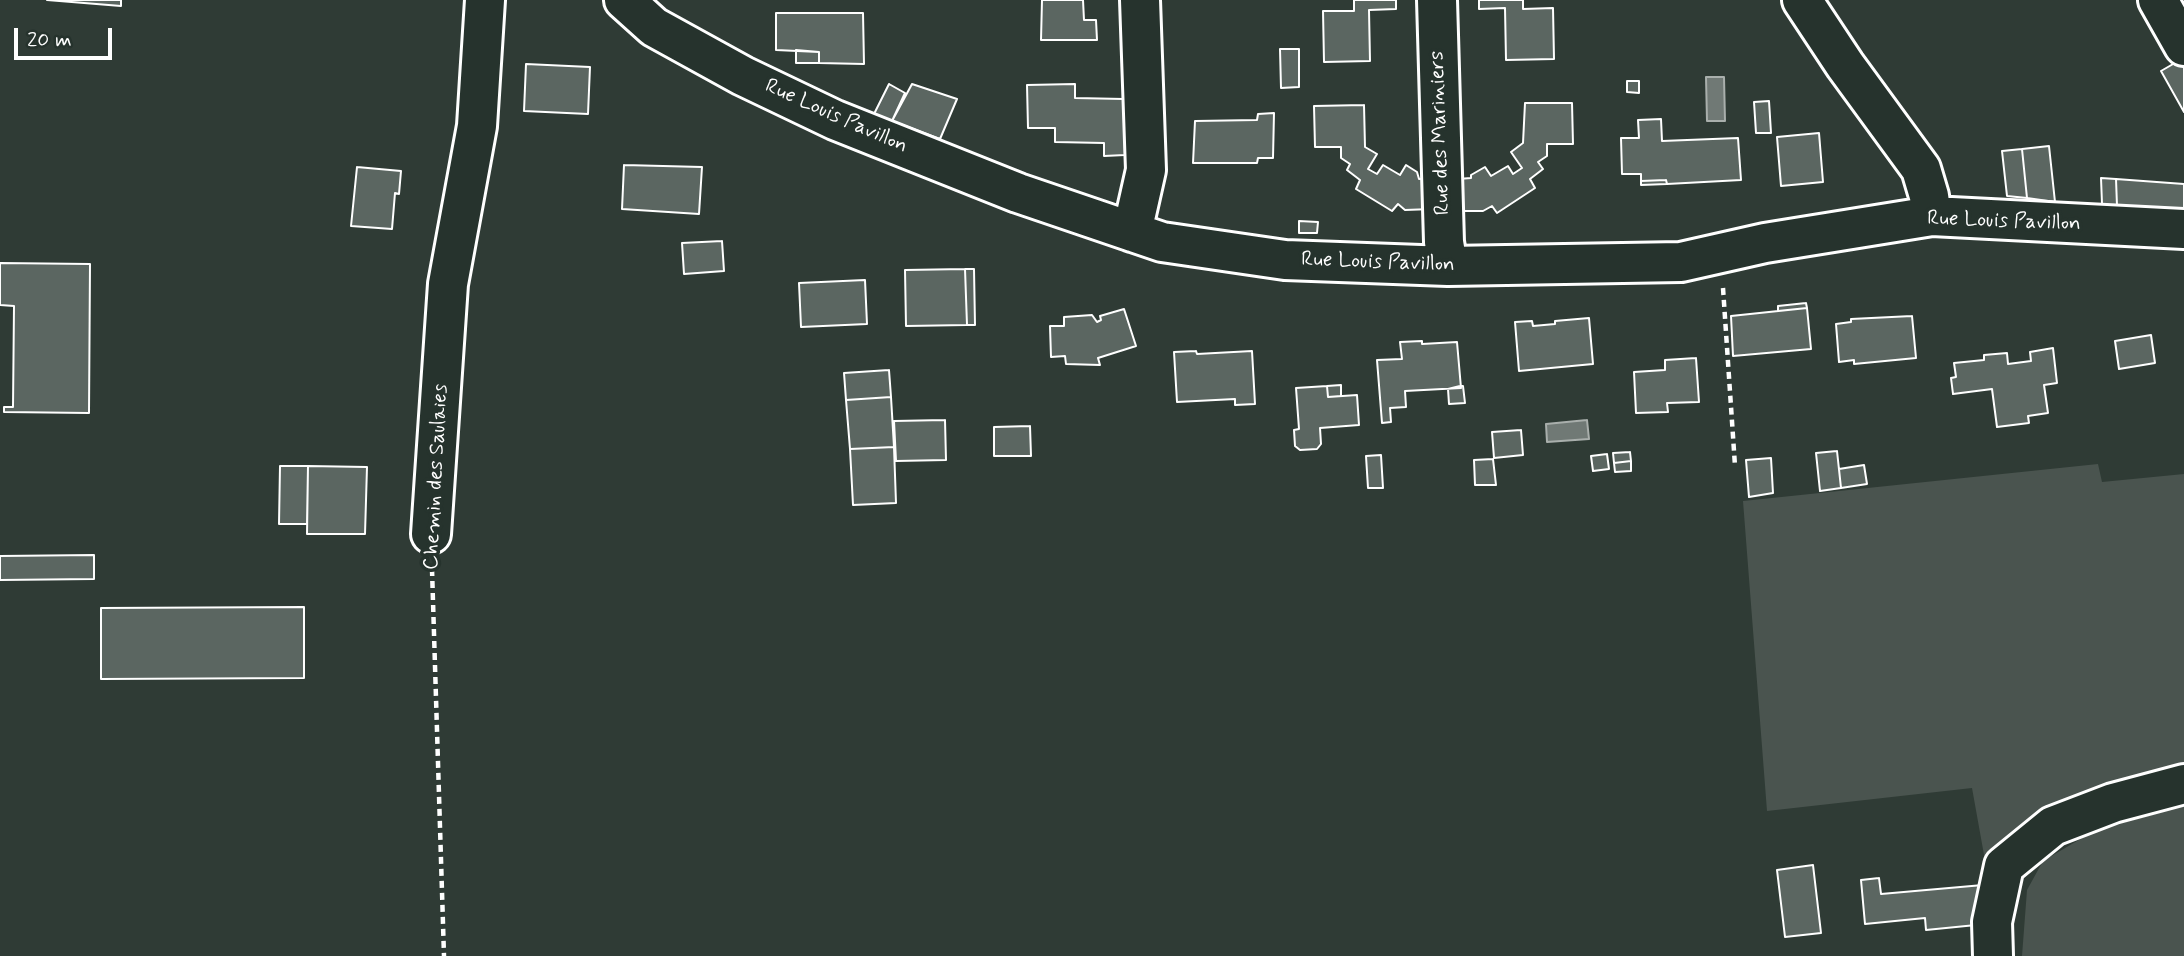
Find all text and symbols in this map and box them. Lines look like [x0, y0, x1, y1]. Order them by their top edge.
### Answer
scale bar [18, 14, 116, 58]
text: 20 m [27, 26, 72, 54]
street label: Rue des Mariniers [1426, 50, 1456, 216]
street label: Rue Louis Pavillon [761, 74, 911, 160]
street label: Rue Louis Pavillon [1927, 207, 2081, 237]
street label: Rue Louis Pavillon [1301, 248, 1455, 278]
street label: Chemin des Saulaies [420, 383, 454, 571]

